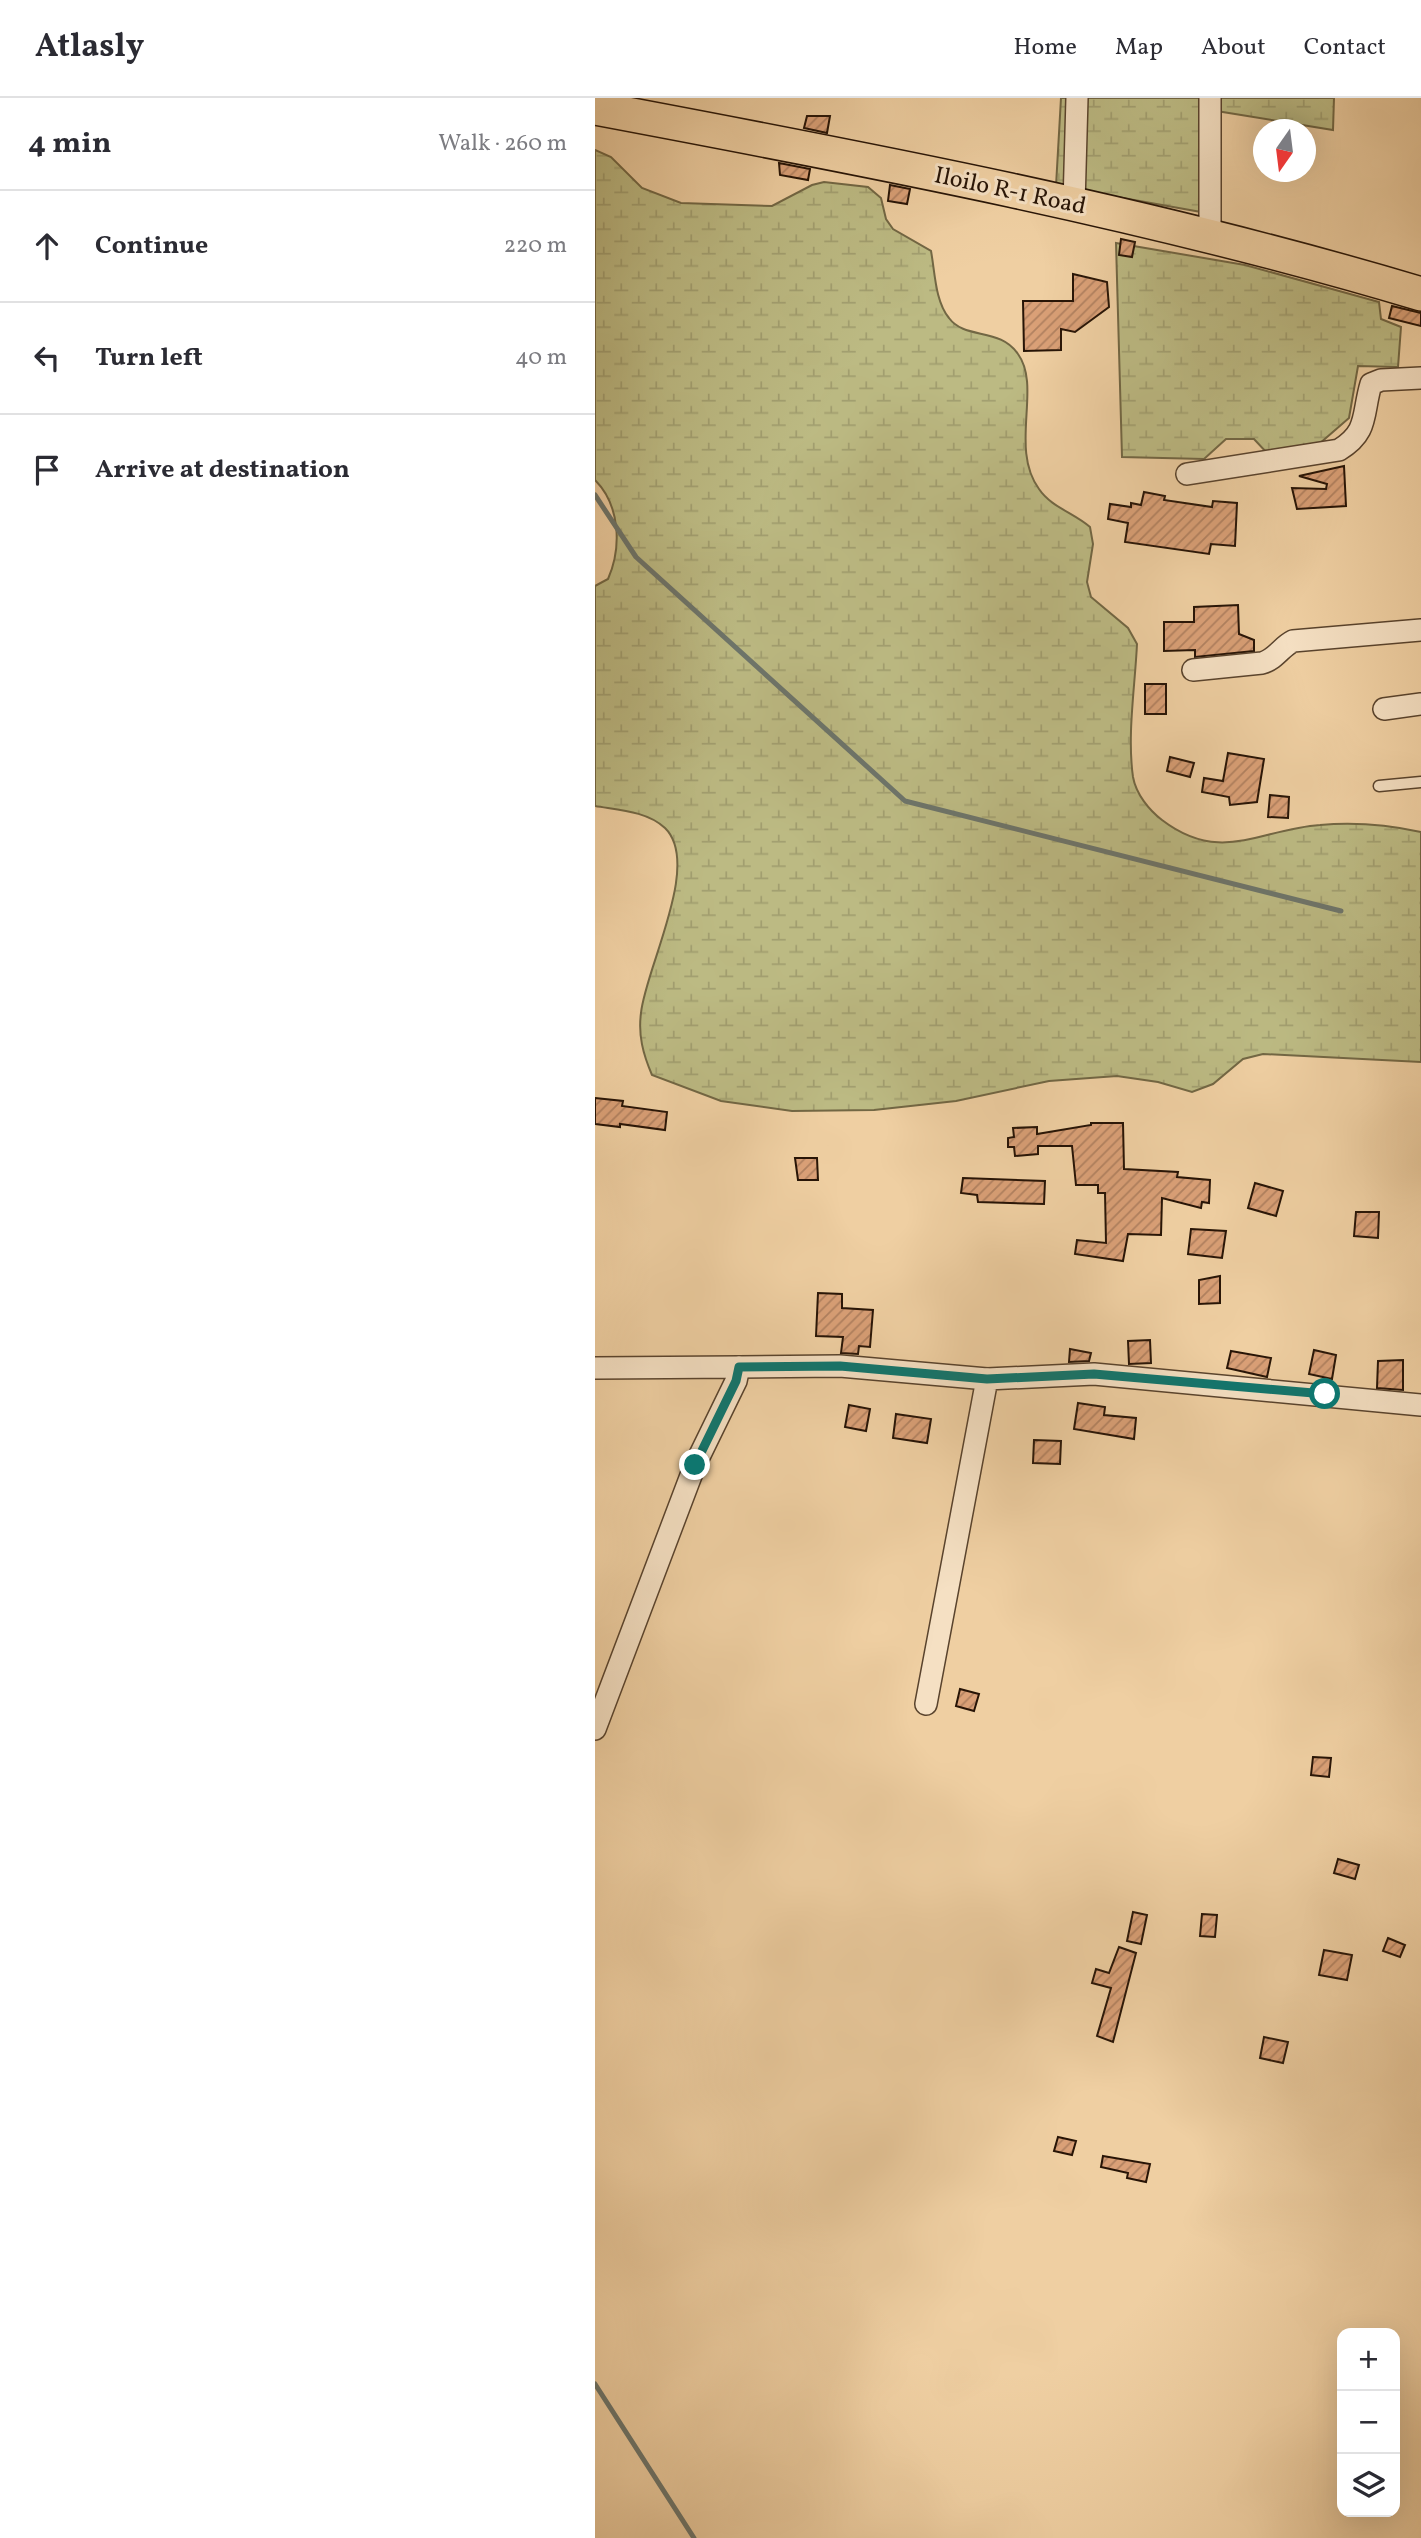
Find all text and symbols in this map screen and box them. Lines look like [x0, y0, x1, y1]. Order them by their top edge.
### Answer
text: Atlasly [35, 25, 144, 71]
text: Home [1013, 31, 1077, 65]
text: Map [1115, 31, 1163, 65]
text: About [1201, 31, 1266, 65]
text: Contact [1304, 31, 1386, 65]
north arrow [1253, 119, 1316, 182]
text: 4 min [28, 123, 112, 165]
text: Walk · 260 m [438, 128, 567, 160]
street label: Iloilo R-1 Road [931, 159, 1089, 225]
icon: ahead [28, 227, 66, 265]
text: Continue [95, 228, 208, 264]
text: 220 m [504, 230, 567, 262]
icon: left [28, 339, 66, 377]
text: Turn left [95, 340, 203, 376]
text: 40 m [515, 342, 567, 374]
icon: arrive [28, 451, 66, 489]
text: Arrive at destination [95, 452, 350, 488]
route start [1309, 1378, 1340, 1409]
route end [679, 1449, 710, 1480]
map controls [1337, 2328, 1400, 2517]
button: + [1337, 2328, 1400, 2391]
button: − [1337, 2391, 1400, 2454]
button: layers [1337, 2454, 1400, 2517]

